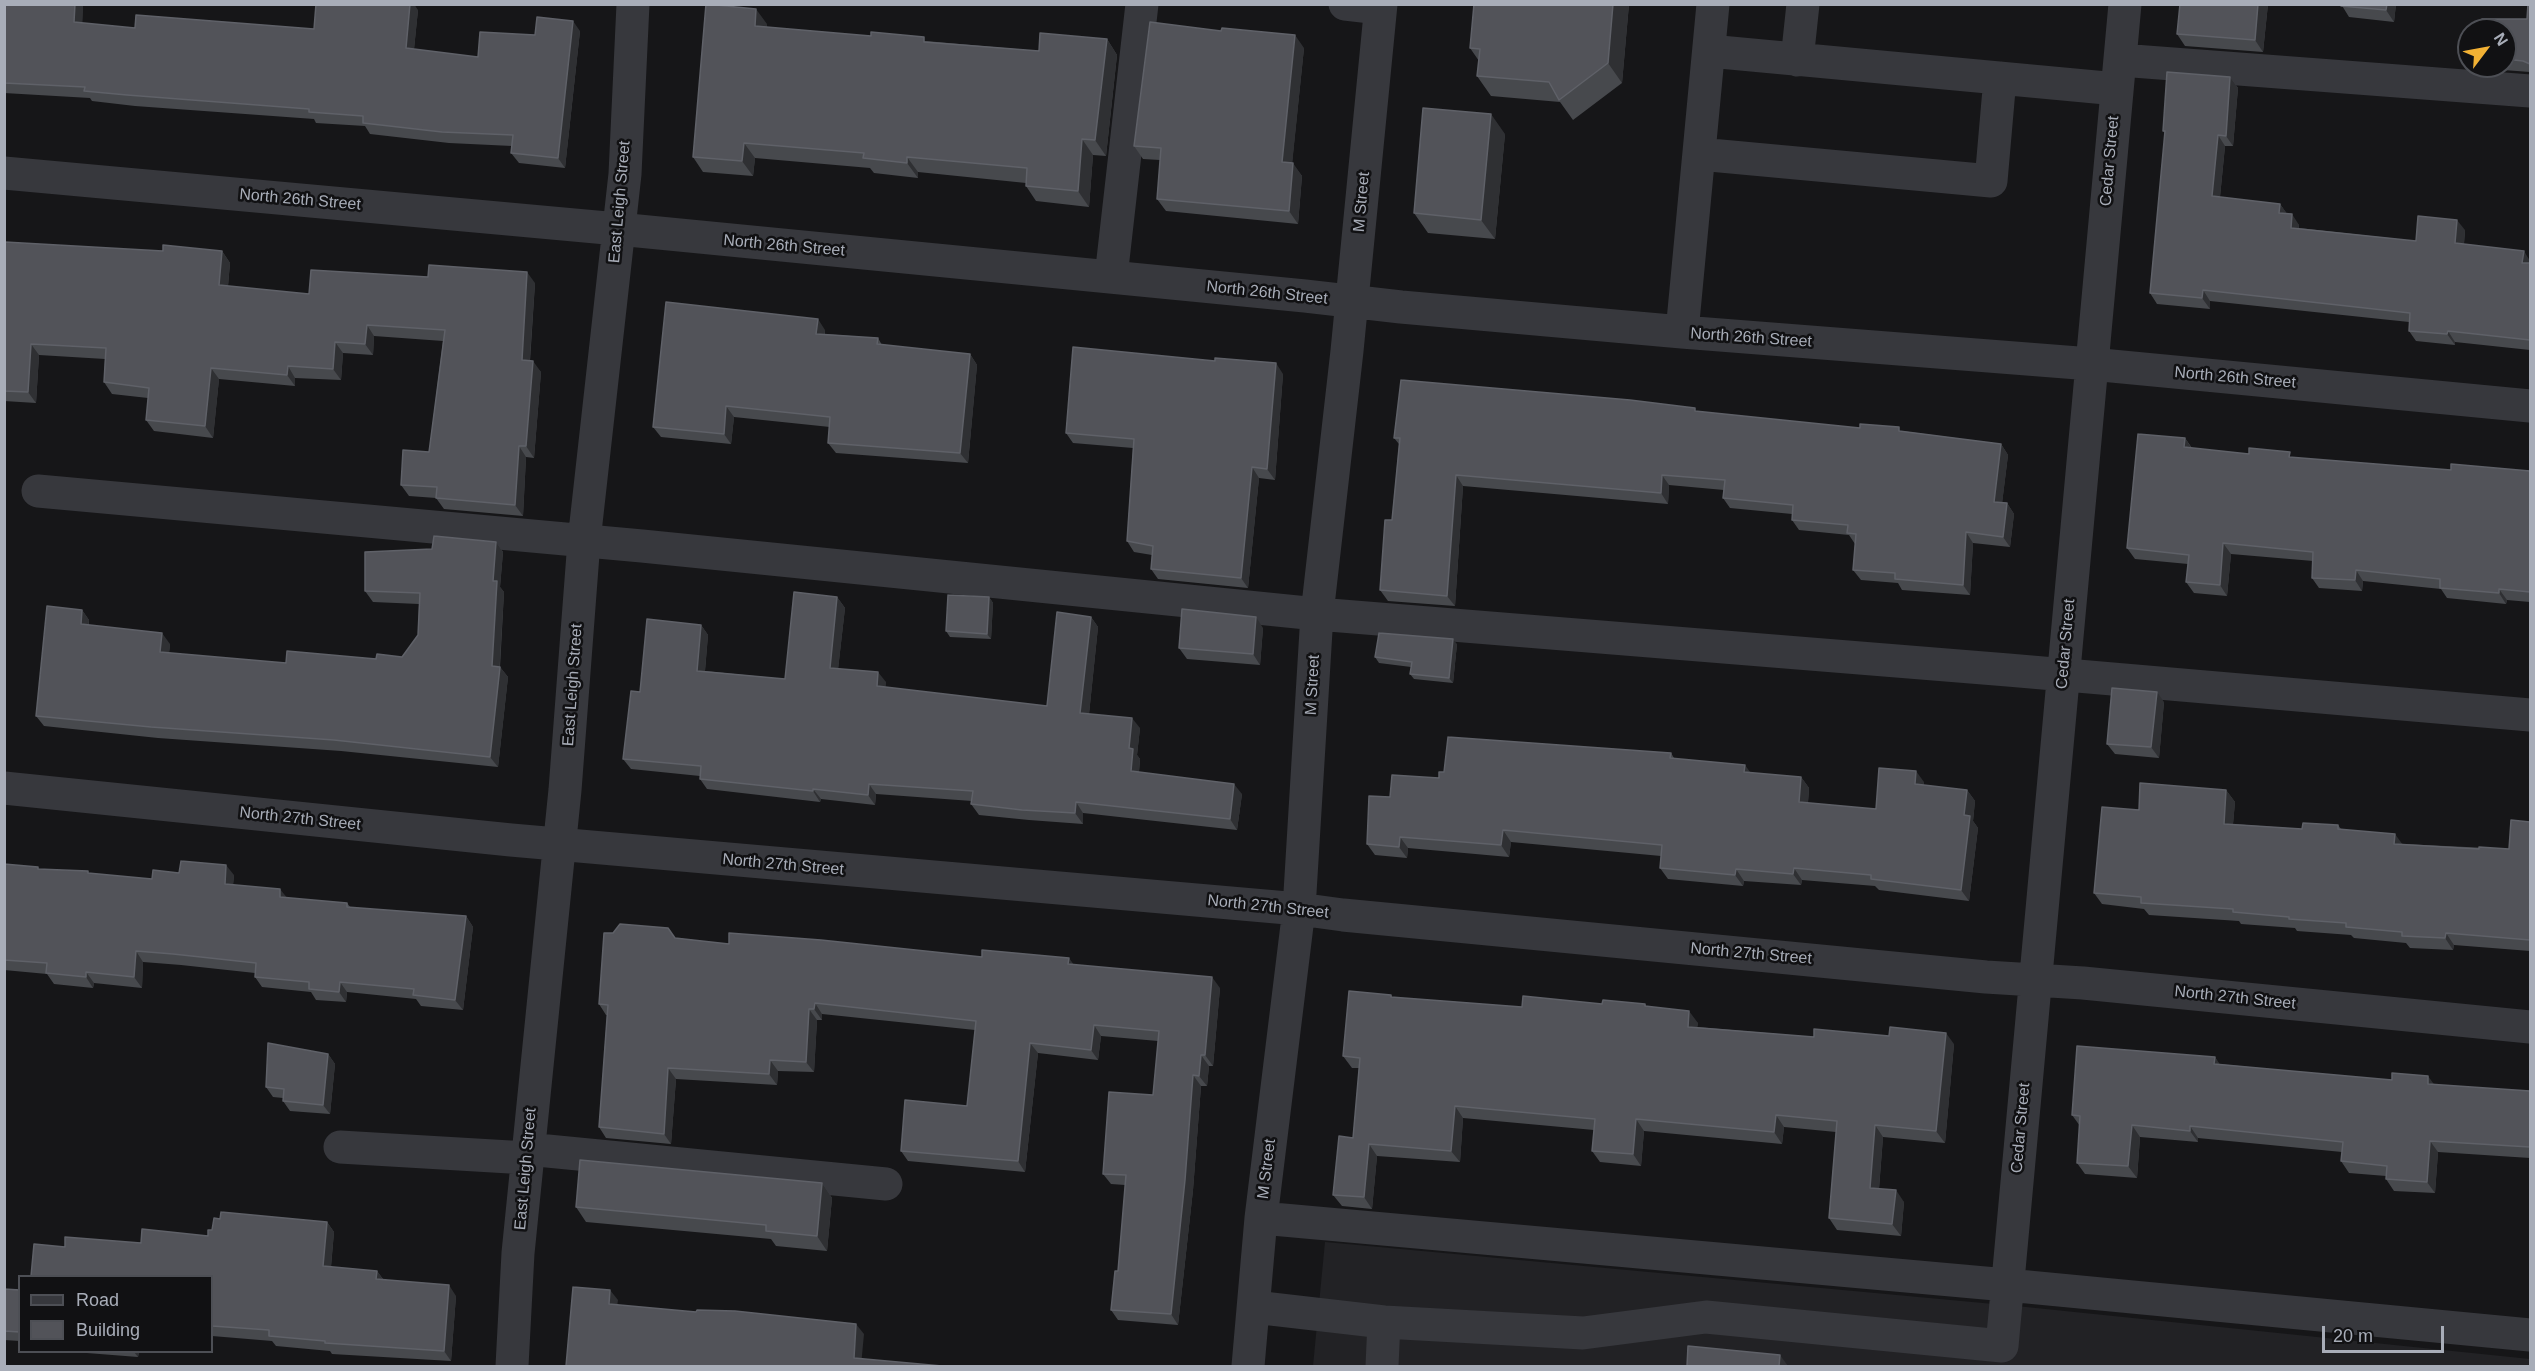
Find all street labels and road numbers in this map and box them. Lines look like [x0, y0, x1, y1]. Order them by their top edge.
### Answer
street label: Cedar Street [2096, 115, 2124, 207]
street label: East Leigh Street [605, 140, 635, 264]
street label: M Street [1350, 171, 1374, 233]
street label: North 26th Street [238, 185, 362, 215]
street label: North 26th Street [722, 231, 846, 261]
street label: North 26th Street [1205, 277, 1329, 309]
street label: North 26th Street [1690, 324, 1812, 352]
street label: North 26th Street [2173, 363, 2297, 393]
street label: Cedar Street [2052, 598, 2080, 690]
street label: East Leigh Street [559, 623, 587, 747]
street label: M Street [1302, 654, 1324, 716]
street label: North 27th Street [238, 803, 362, 835]
street label: North 27th Street [721, 850, 845, 880]
street label: North 27th Street [1206, 891, 1330, 923]
street label: North 27th Street [1689, 939, 1813, 969]
street label: North 27th Street [2173, 982, 2297, 1014]
street label: Cedar Street [2007, 1082, 2035, 1174]
street label: East Leigh Street [511, 1107, 541, 1231]
street label: M Street [1254, 1138, 1280, 1200]

